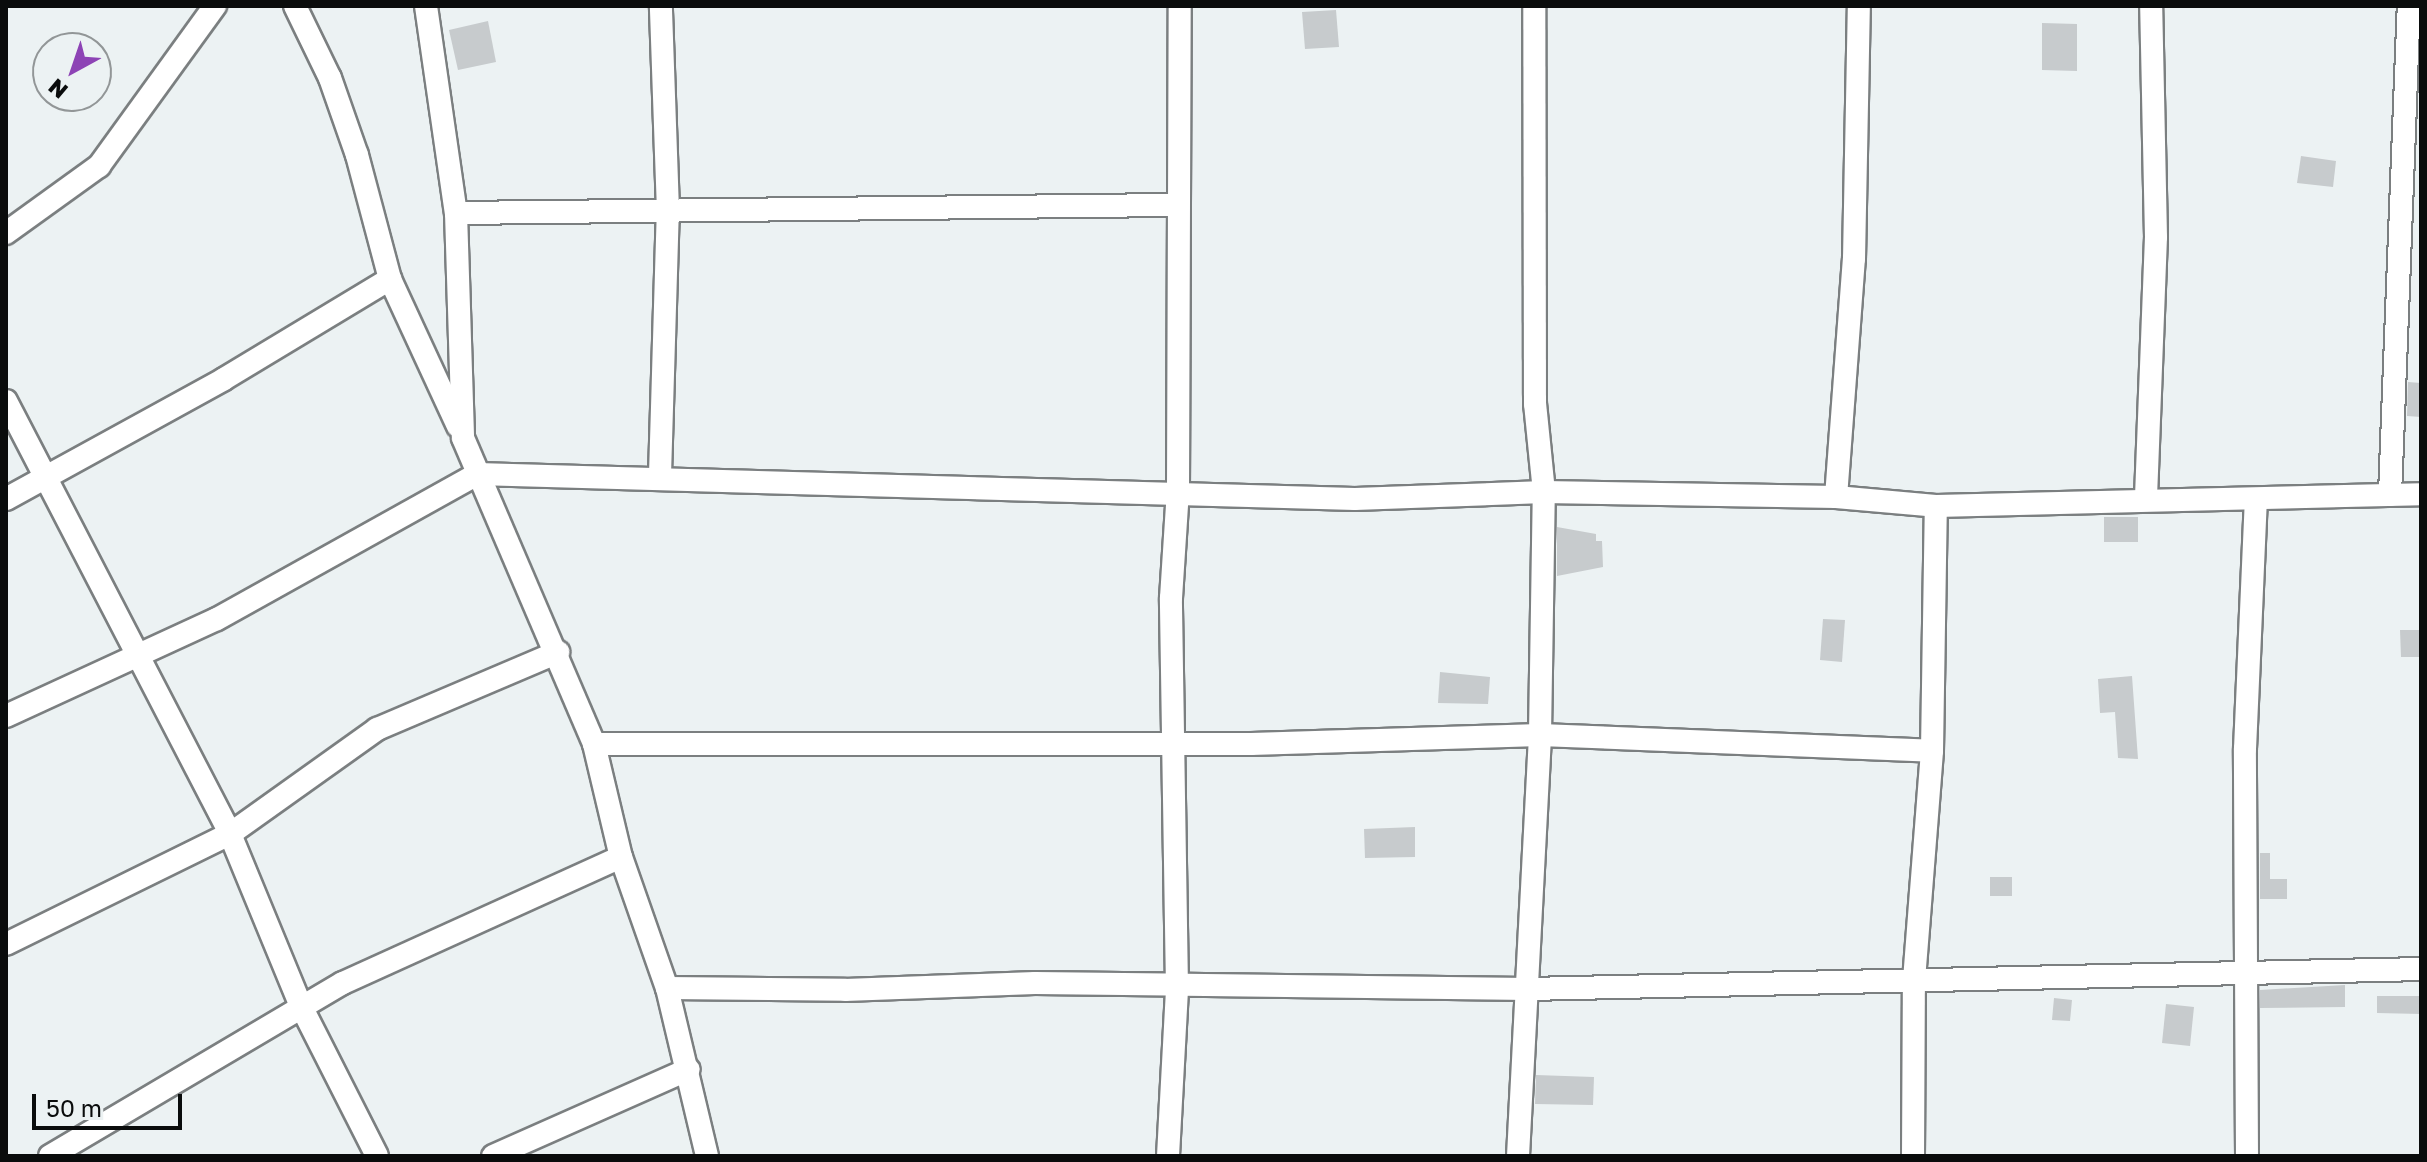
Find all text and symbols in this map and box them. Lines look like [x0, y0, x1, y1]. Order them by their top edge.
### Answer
north arrow [32, 32, 112, 112]
text: N [42, 74, 73, 105]
scale bar [36, 1078, 186, 1128]
text: 50 m [46, 1093, 102, 1122]

